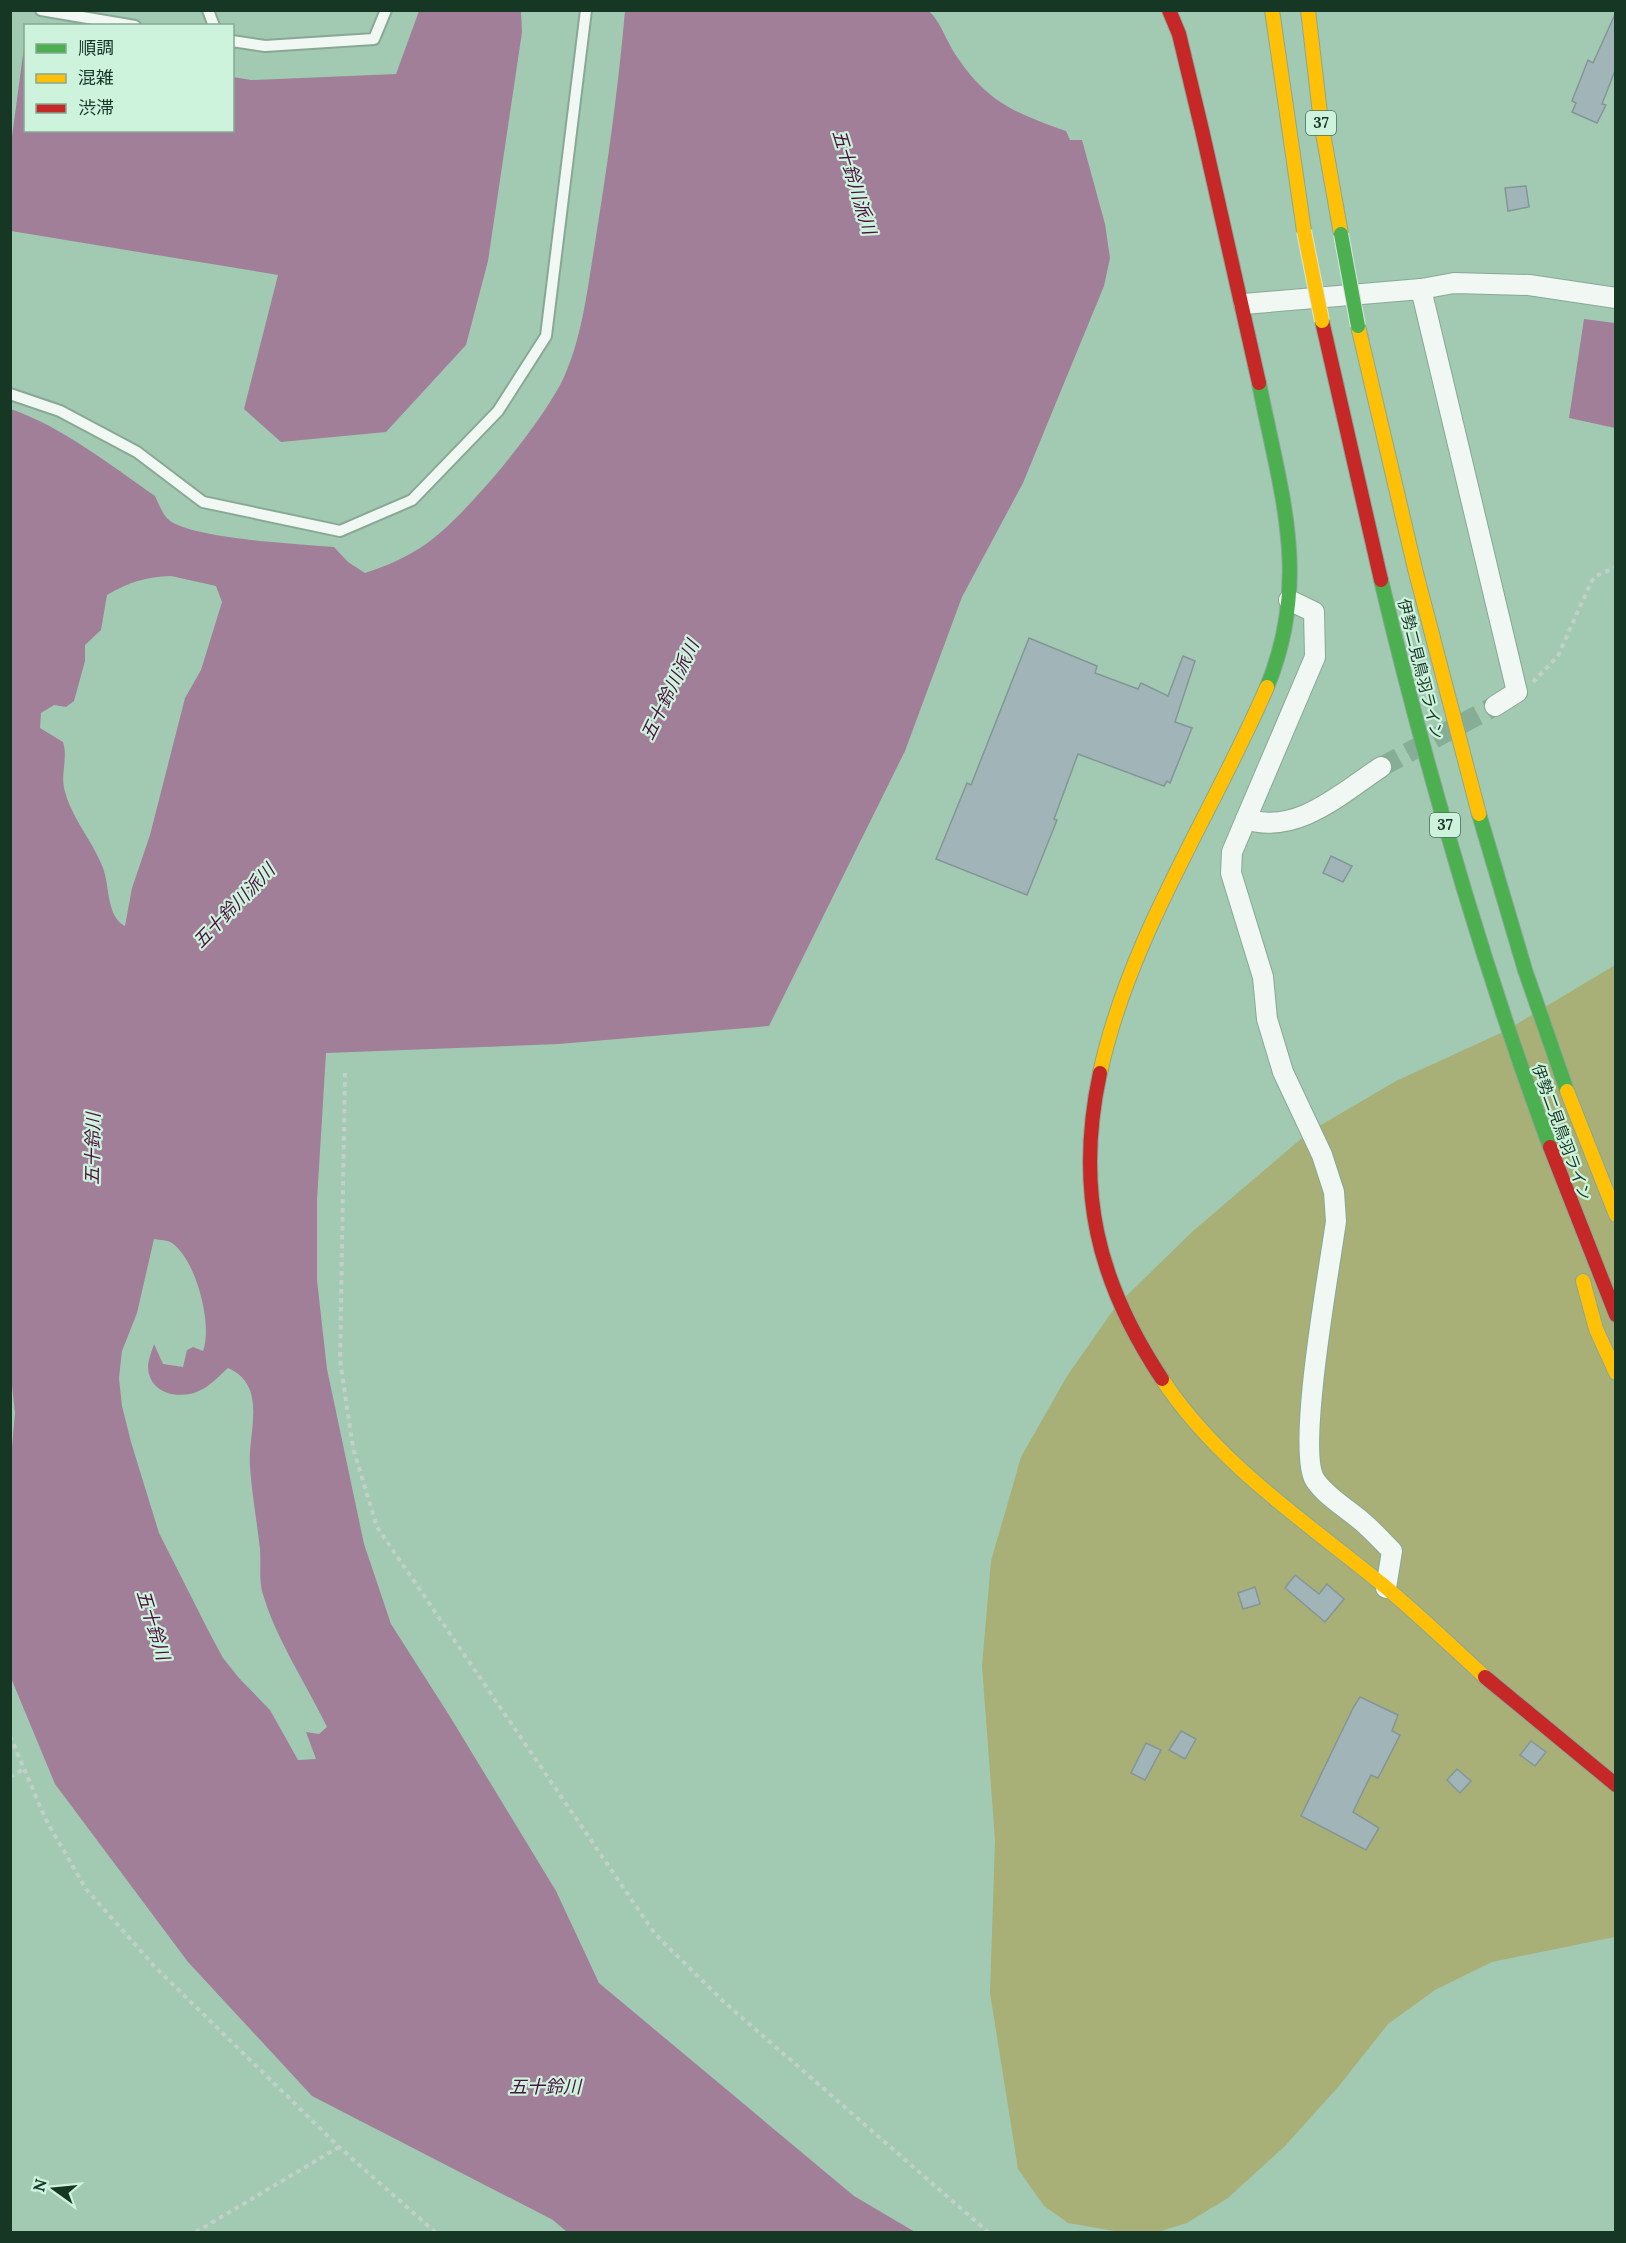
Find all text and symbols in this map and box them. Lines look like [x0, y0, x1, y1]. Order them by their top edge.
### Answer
legend [24, 24, 234, 132]
text: 順調 [78, 36, 114, 59]
text: 混雑 [78, 66, 114, 89]
text: 渋滞 [78, 96, 114, 119]
road number: 37 [1306, 111, 1336, 135]
water label: 五十鈴川派川 [828, 127, 882, 239]
street label: 伊勢二見鳥羽ライン [1394, 597, 1448, 741]
water label: 五十鈴川派川 [636, 634, 704, 743]
road number: 37 [1430, 813, 1460, 837]
water label: 五十鈴川派川 [188, 857, 281, 952]
street label: 伊勢二見鳥羽ライン [1528, 1061, 1596, 1203]
water label: 五十鈴川 [80, 1111, 105, 1185]
water label: 五十鈴川 [132, 1587, 176, 1665]
water label: 五十鈴川 [509, 2075, 583, 2098]
north arrow [24, 2159, 84, 2219]
text: N [28, 2177, 51, 2194]

